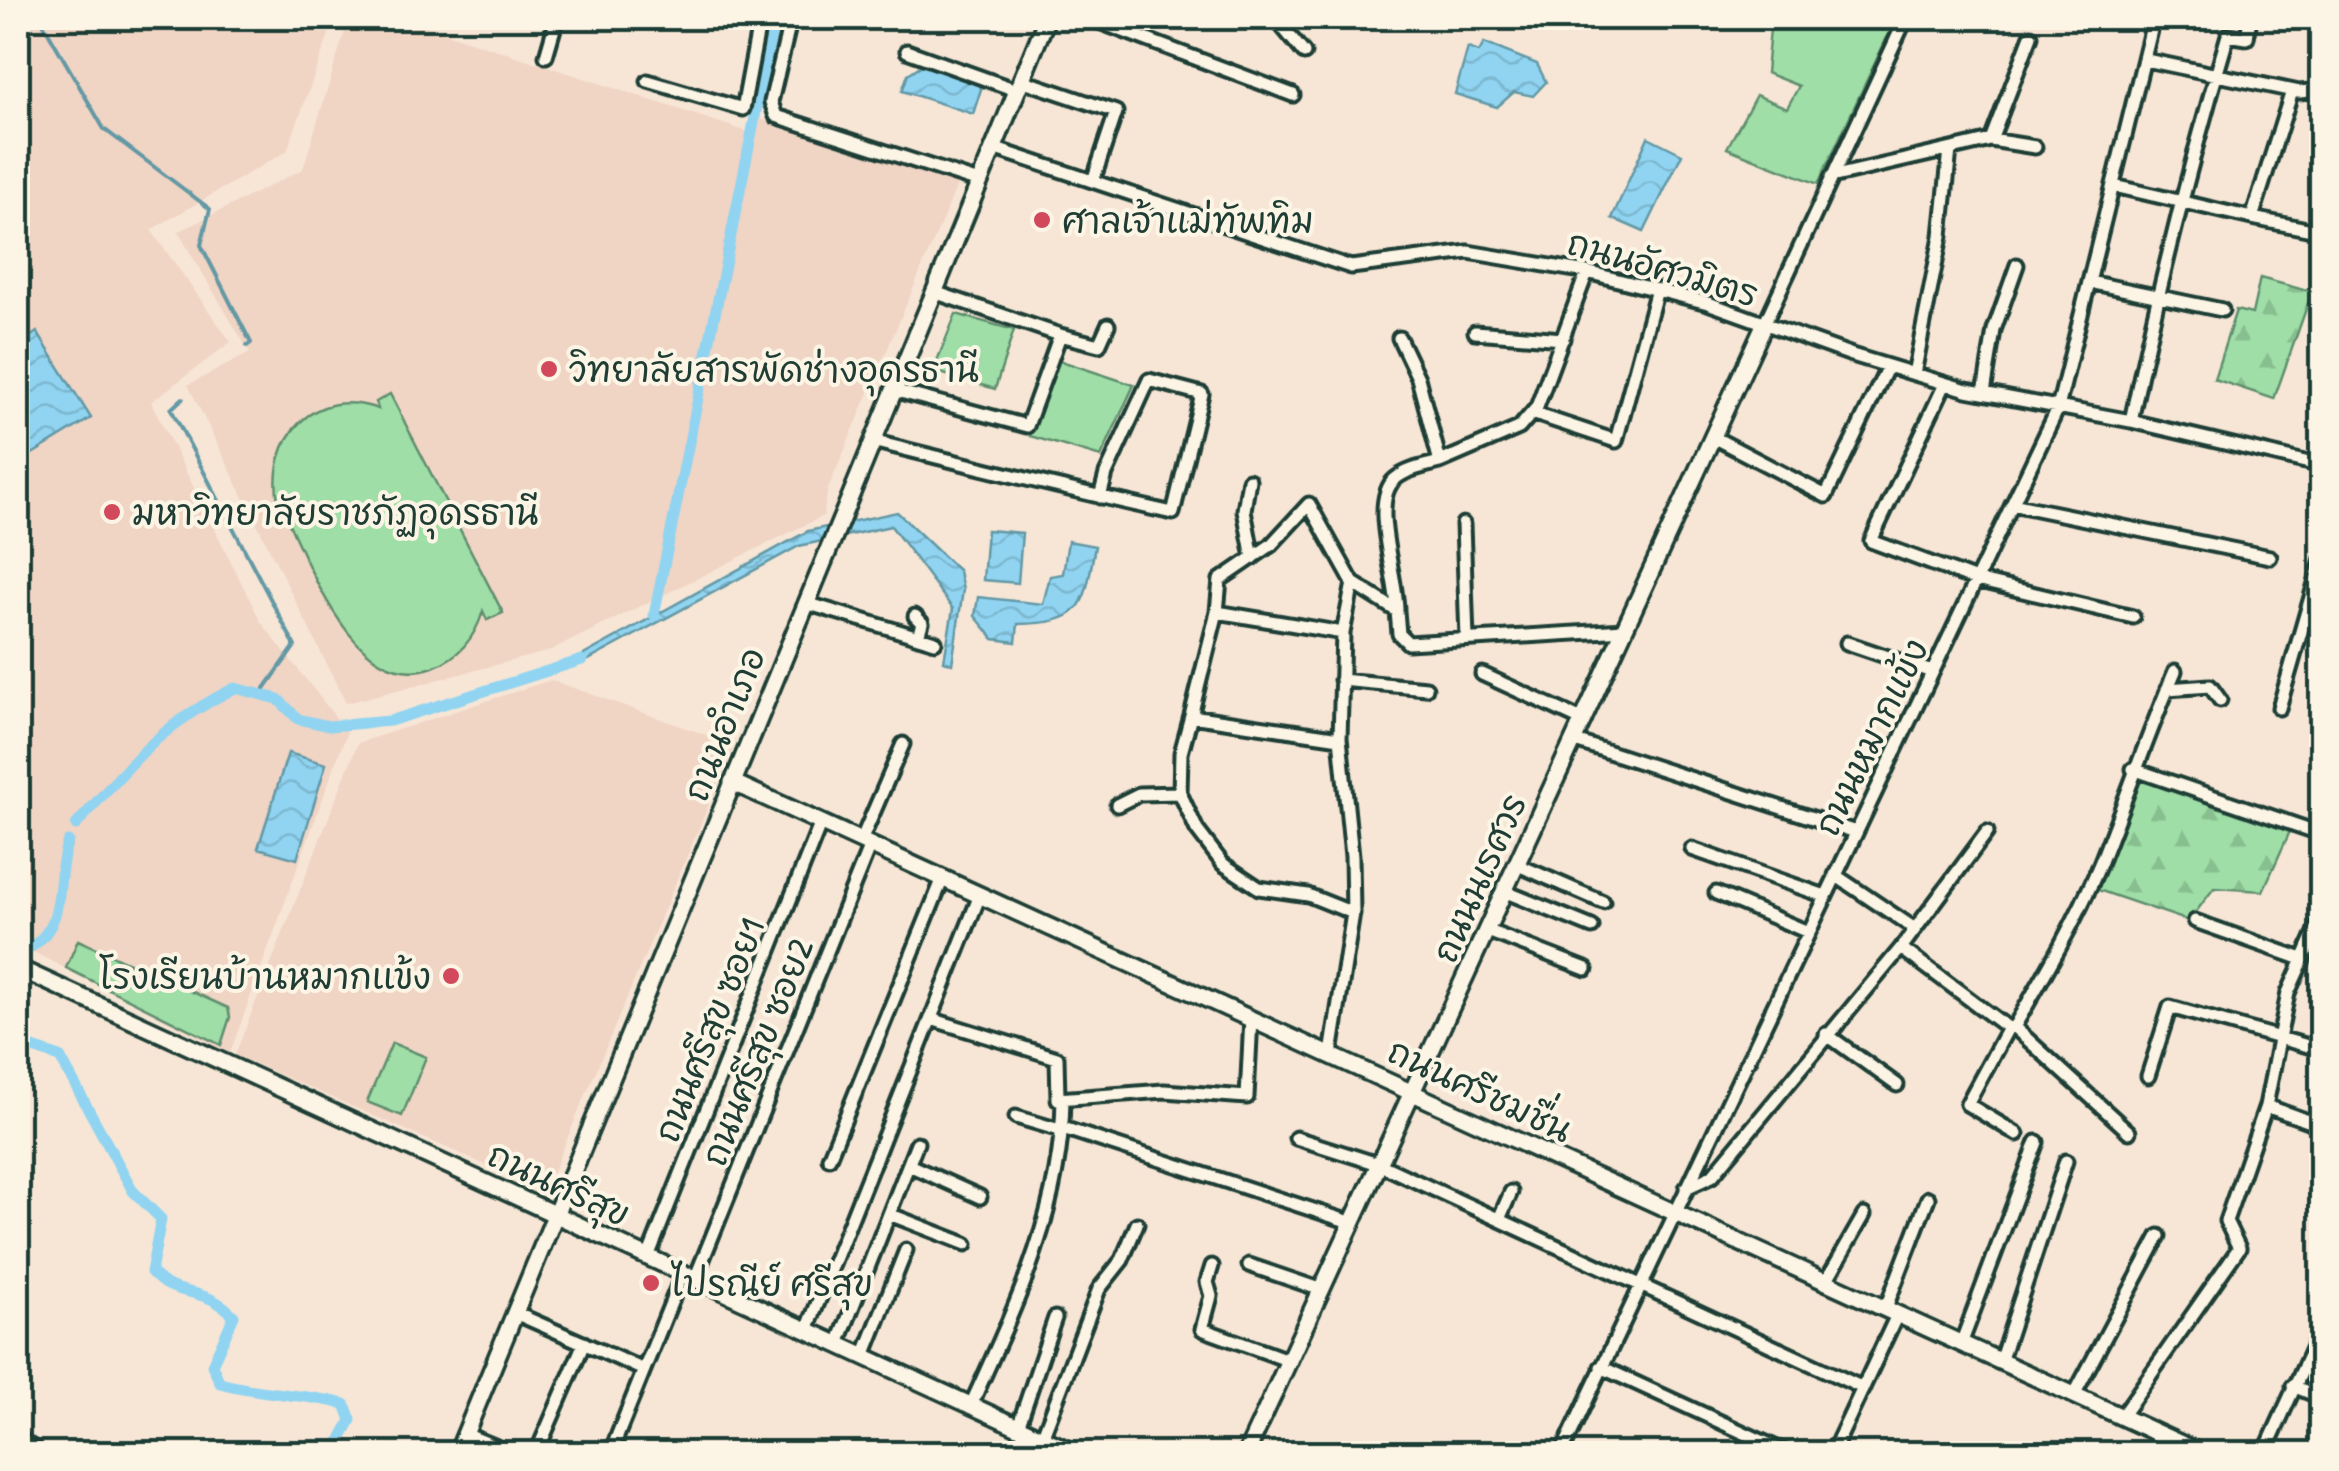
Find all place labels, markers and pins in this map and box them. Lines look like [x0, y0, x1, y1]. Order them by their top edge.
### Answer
place label: ศาลเจ้าแม่ทัพทิม [1062, 197, 1314, 244]
marker: ศาลเจ้าแม่ทัพทิม [1031, 209, 1053, 231]
place label: วิทยาลัยสารพัดช่างอุดรธานี [569, 346, 979, 397]
marker: วิทยาลัยสารพัดช่างอุดรธานี [538, 358, 560, 380]
place label: มหาวิทยาลัยราชภัฏอุดรธานี [132, 489, 538, 540]
marker: มหาวิทยาลัยราชภัฏอุดรธานี [101, 501, 123, 523]
place label: โรงเรียนบ้านหมากแข้ง [99, 953, 431, 1000]
marker: โรงเรียนบ้านหมากแข้ง [440, 965, 462, 987]
place label: ไปรณีย์ ศรีสุข [670, 1260, 873, 1311]
marker: ไปรณีย์ ศรีสุข [640, 1272, 662, 1294]

